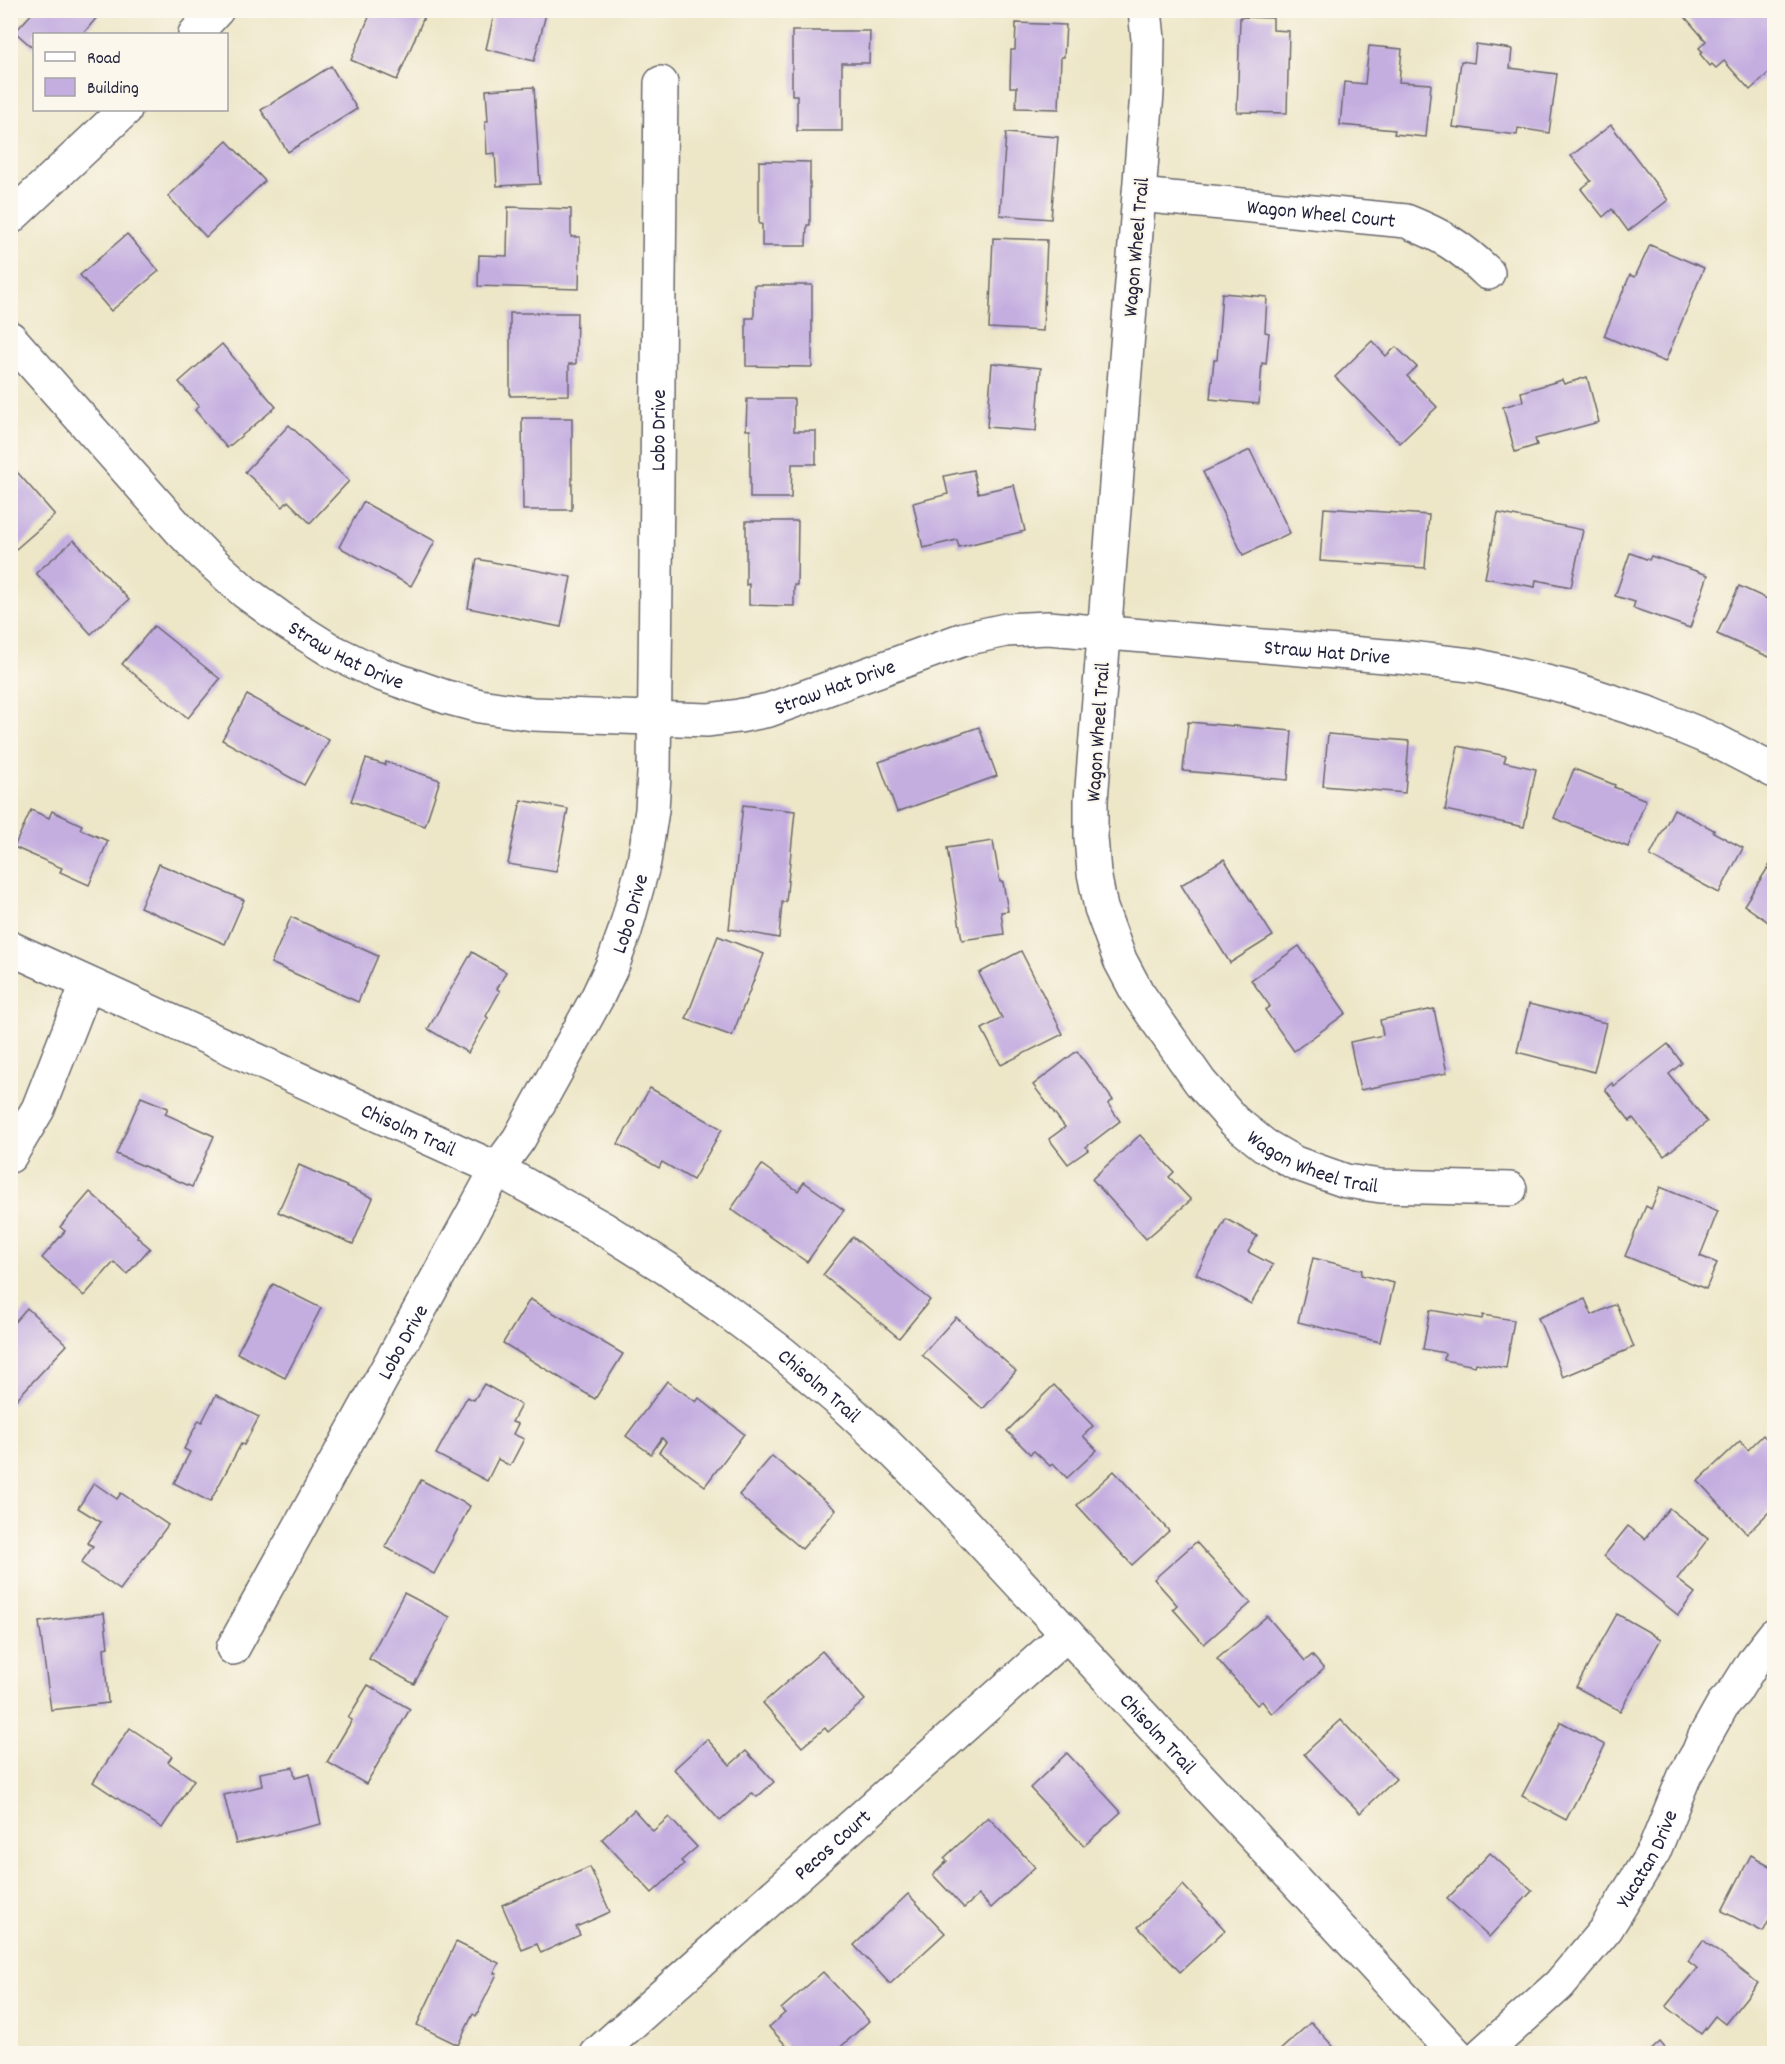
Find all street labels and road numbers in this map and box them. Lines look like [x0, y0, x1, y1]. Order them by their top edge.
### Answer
street label: Wagon Wheel Trail [1117, 176, 1159, 318]
street label: Wagon Wheel Court [1245, 194, 1397, 238]
street label: Lobo Drive [645, 389, 676, 471]
street label: Straw Hat Drive [281, 615, 407, 699]
street label: Straw Hat Drive [1263, 634, 1391, 674]
street label: Straw Hat Drive [771, 653, 900, 725]
street label: Wagon Wheel Trail [1080, 661, 1120, 803]
street label: Lobo Drive [606, 871, 658, 959]
street label: Chisolm Trail [355, 1097, 460, 1166]
street label: Wagon Wheel Trail [1239, 1125, 1380, 1203]
street label: Lobo Drive [372, 1300, 438, 1386]
street label: Chisolm Trail [770, 1343, 866, 1431]
street label: Chisolm Trail [1111, 1688, 1202, 1782]
street label: Pecos Court [789, 1803, 879, 1889]
street label: Yucatan Drive [1610, 1806, 1687, 1915]

